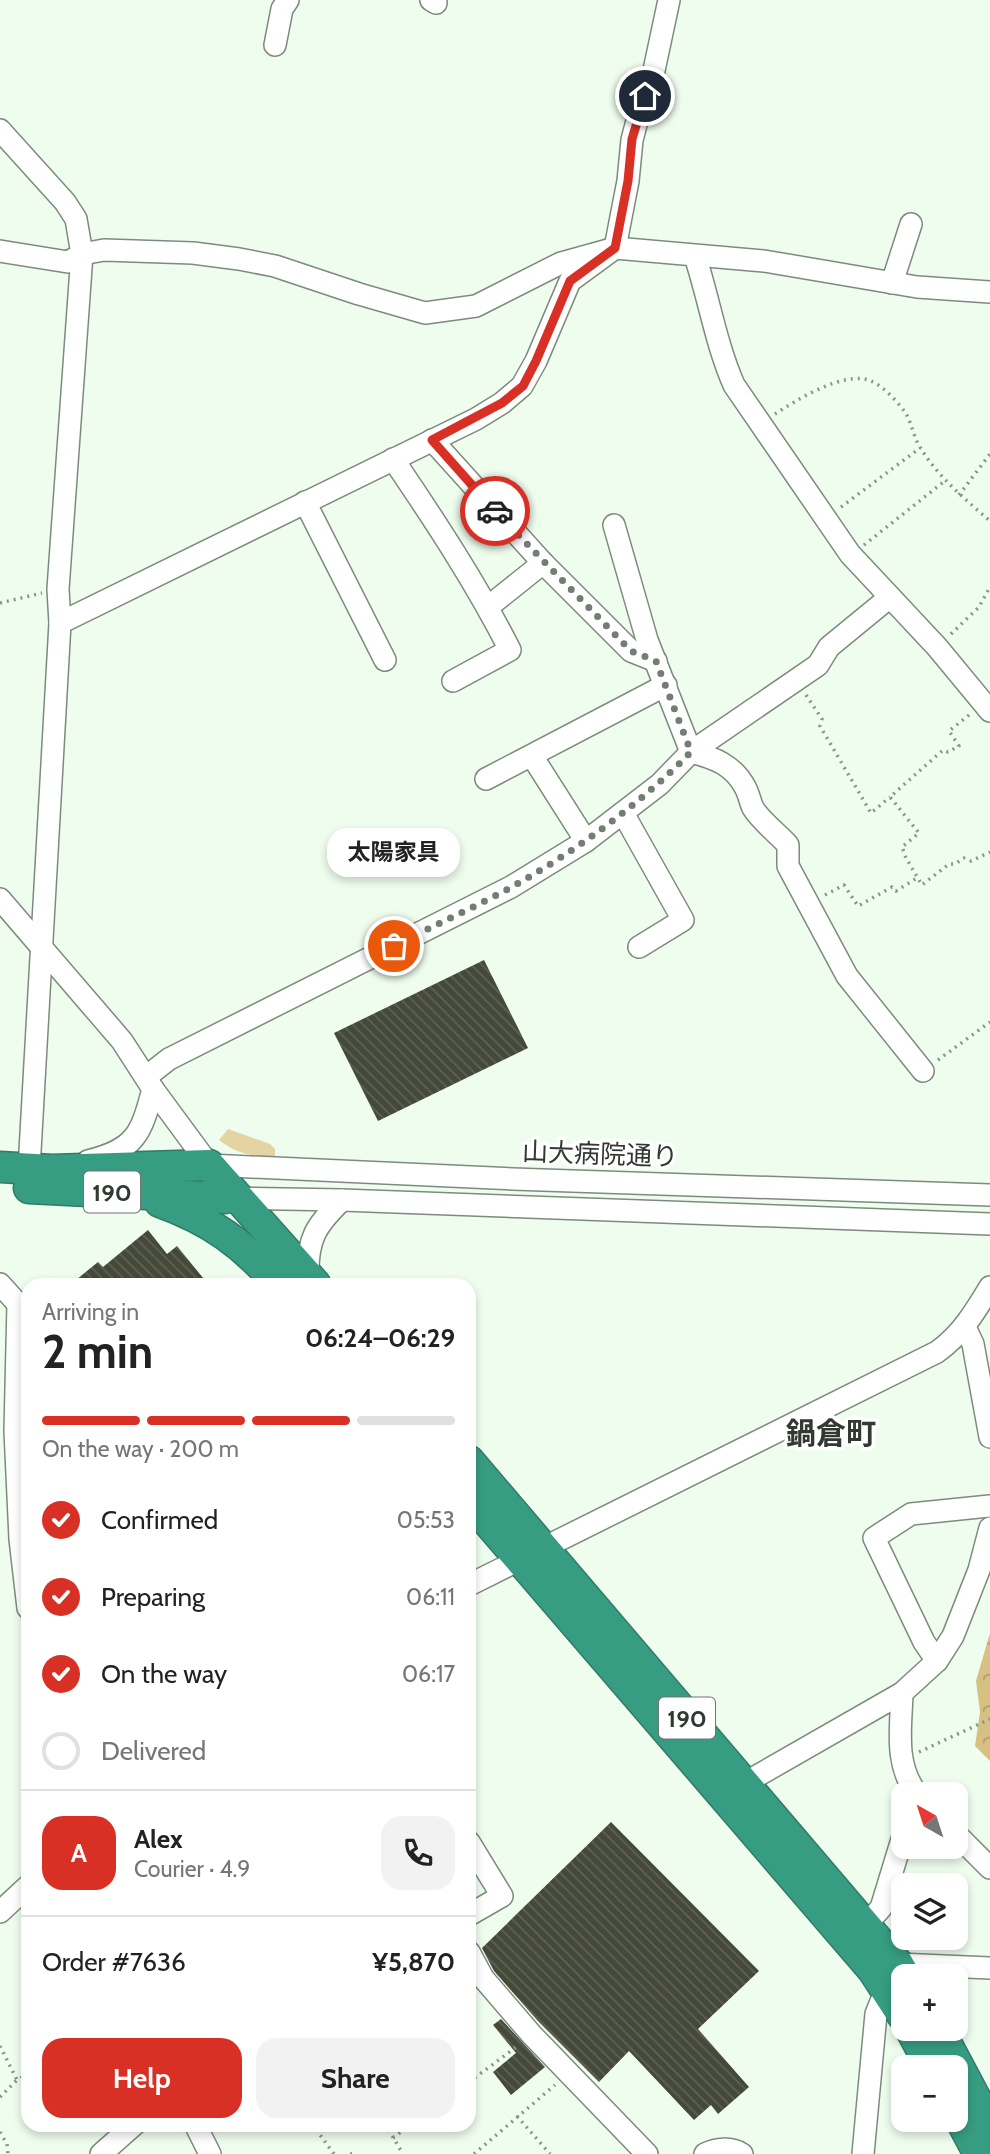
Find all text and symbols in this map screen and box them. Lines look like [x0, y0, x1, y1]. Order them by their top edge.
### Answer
pin [615, 66, 675, 126]
icon: home [626, 77, 664, 115]
courier [460, 476, 530, 546]
icon: car [476, 492, 514, 530]
callout: 太陽家具 [328, 827, 460, 876]
text: 太陽家具 [348, 838, 440, 866]
pin [364, 916, 424, 976]
icon: bag [375, 927, 413, 965]
street label: 山大病院通り [521, 1135, 679, 1173]
road number: 190 [84, 1172, 140, 1212]
text: Arriving in [42, 1298, 139, 1326]
text: 06:24–06:29 [305, 1322, 455, 1354]
text: 2 min [42, 1324, 153, 1380]
district label: 鍋倉町 [786, 1415, 876, 1452]
text: On the way · 200 m [42, 1435, 239, 1463]
icon: check [42, 1501, 80, 1539]
text: Confirmed [101, 1504, 218, 1536]
text: 05:53 [397, 1506, 455, 1534]
icon: check [42, 1578, 80, 1616]
text: Preparing [101, 1581, 205, 1613]
text: 06:11 [406, 1583, 455, 1611]
icon: check [42, 1655, 80, 1693]
text: On the way [101, 1658, 227, 1690]
text: 06:17 [402, 1660, 455, 1688]
road number: 190 [659, 1698, 715, 1738]
text: Delivered [101, 1735, 206, 1767]
north arrow [891, 1782, 968, 1858]
map controls [891, 1782, 968, 2132]
button: phone [381, 1816, 455, 1890]
text: Alex [134, 1823, 183, 1855]
text: A [71, 1837, 87, 1869]
text: Courier · 4.9 [134, 1855, 250, 1883]
button: layers [891, 1873, 968, 1950]
text: Order #7636 [42, 1946, 186, 1978]
text: ¥5,870 [372, 1946, 455, 1978]
button: + [891, 1964, 968, 2041]
button: Help [42, 2038, 242, 2118]
button: Share [256, 2038, 455, 2118]
button: − [891, 2055, 968, 2132]

